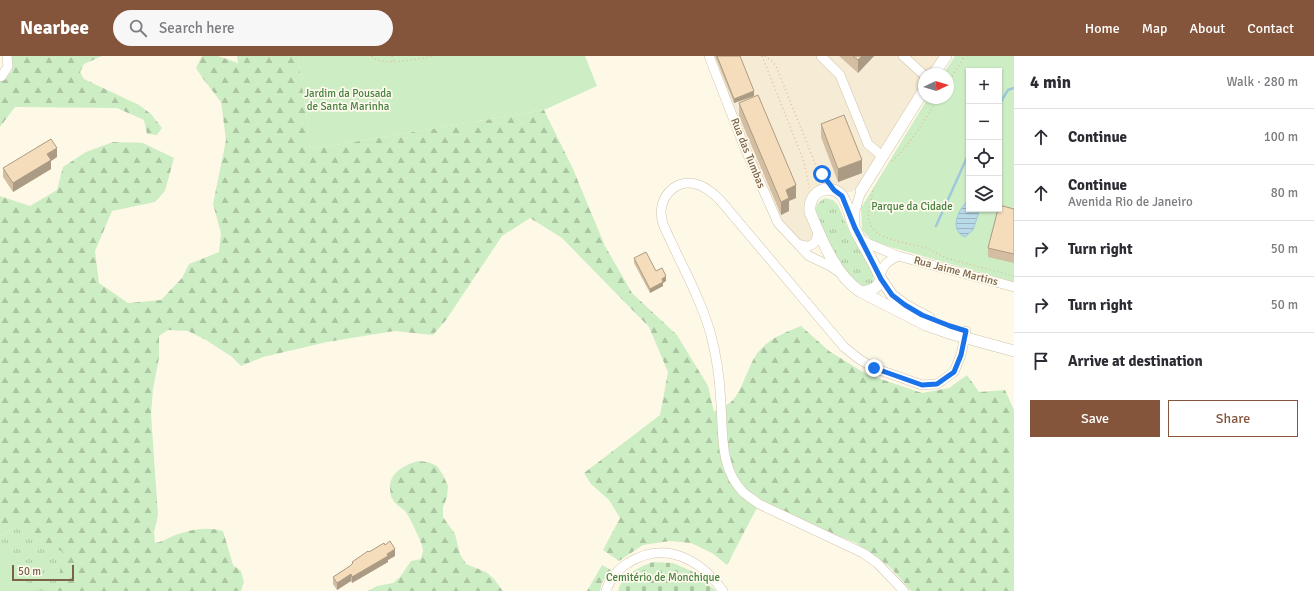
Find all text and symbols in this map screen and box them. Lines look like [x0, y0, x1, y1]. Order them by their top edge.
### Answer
search box [113, 10, 393, 46]
text: Nearbee [20, 16, 89, 40]
icon: search [127, 17, 149, 39]
text: Search here [159, 19, 235, 37]
text: Home [1085, 20, 1120, 37]
text: Map [1142, 20, 1167, 37]
text: About [1189, 20, 1225, 37]
text: Contact [1247, 20, 1294, 37]
north arrow [918, 68, 954, 104]
map controls [966, 68, 1002, 212]
button: + [966, 68, 1002, 104]
text: 4 min [1030, 72, 1071, 93]
text: Walk · 280 m [1227, 74, 1298, 90]
park label: Jardim da Pousada de Santa Marinha [304, 87, 392, 113]
button: − [966, 104, 1002, 140]
street label: Rua das Tumbas [728, 116, 768, 190]
icon: ahead [1030, 126, 1052, 148]
text: Continue [1068, 128, 1127, 146]
text: 100 m [1264, 129, 1298, 145]
button: locate [966, 140, 1002, 176]
route start [813, 165, 831, 183]
button: layers [966, 176, 1002, 212]
text: Continue [1068, 176, 1127, 194]
icon: ahead [1030, 182, 1052, 204]
text: 80 m [1271, 185, 1298, 201]
text: Avenida Rio de Janeiro [1068, 194, 1193, 210]
park label: Parque da Cidade [871, 200, 953, 213]
icon: right [1030, 238, 1052, 260]
text: Turn right [1068, 240, 1133, 258]
text: 50 m [1271, 241, 1298, 257]
street label: Rua Jaime Martins [912, 253, 1000, 289]
icon: right [1030, 294, 1052, 316]
text: Turn right [1068, 296, 1133, 314]
text: 50 m [1271, 297, 1298, 313]
icon: arrive [1030, 350, 1052, 372]
text: Arrive at destination [1068, 352, 1203, 370]
route end [865, 359, 883, 377]
button: Save [1030, 400, 1160, 437]
button: Share [1168, 400, 1298, 437]
scale bar [12, 563, 74, 582]
text: 50 m [18, 565, 41, 578]
park label: Cemitério de Monchique [606, 571, 720, 584]

